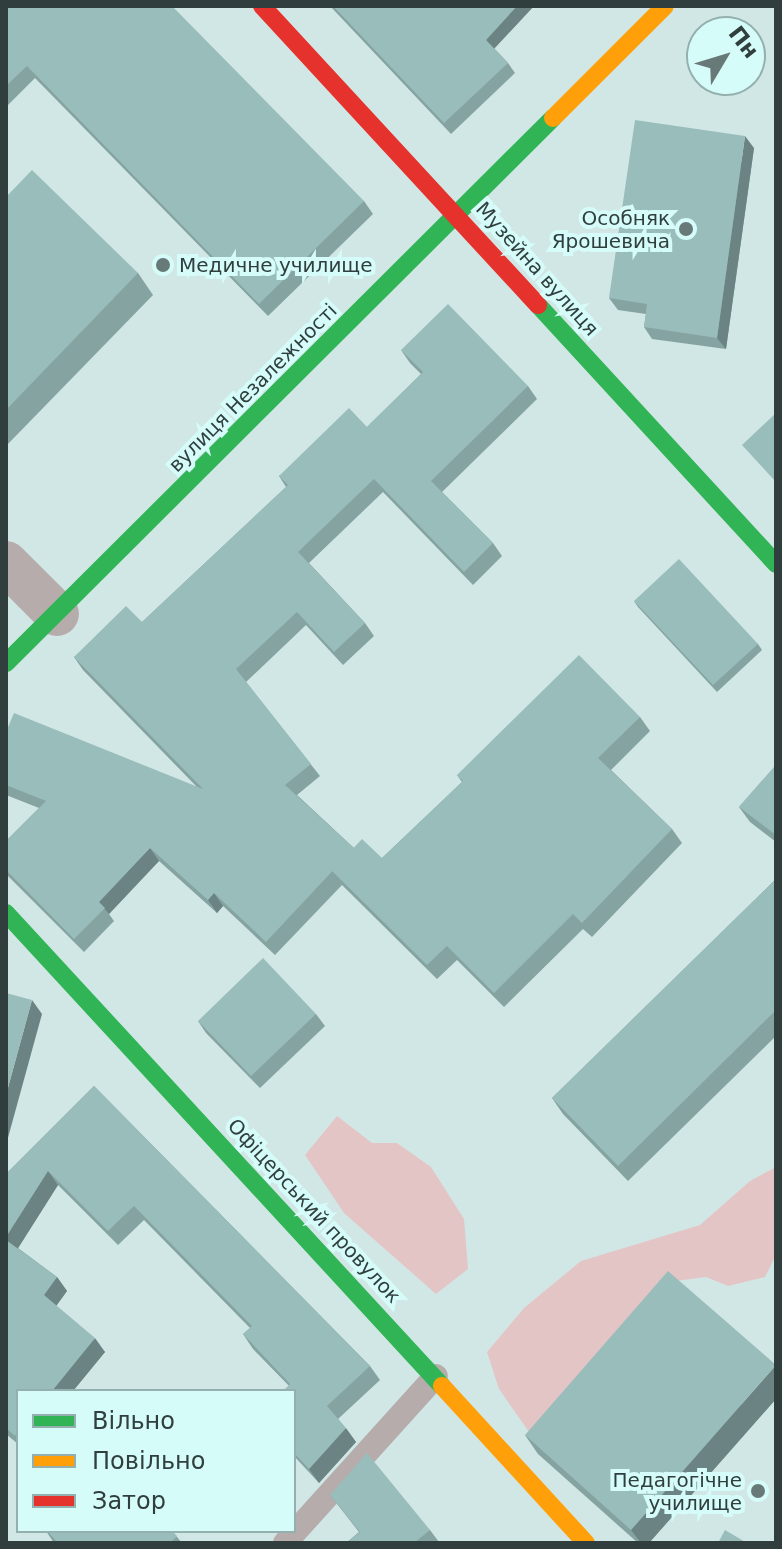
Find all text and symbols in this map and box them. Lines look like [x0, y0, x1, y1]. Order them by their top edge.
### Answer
north arrow [686, 16, 766, 96]
text: Пн [724, 21, 764, 63]
street label: Музейна вулиця [471, 197, 603, 341]
place label: Особняк Ярошевича [552, 206, 670, 253]
marker: Особняк Ярошевича [677, 220, 695, 238]
place label: Медичне училище [179, 253, 373, 277]
marker: Медичне училище [154, 256, 172, 274]
street label: вулиця Незалежності [164, 299, 342, 477]
street label: Офіцерський провулок [222, 1114, 406, 1308]
legend [16, 1389, 296, 1533]
text: Вільно [92, 1407, 175, 1435]
text: Повільно [92, 1447, 205, 1475]
place label: Педагогічне училище [613, 1468, 742, 1515]
marker: Педагогічне училище [749, 1482, 767, 1500]
text: Затор [92, 1487, 166, 1515]

